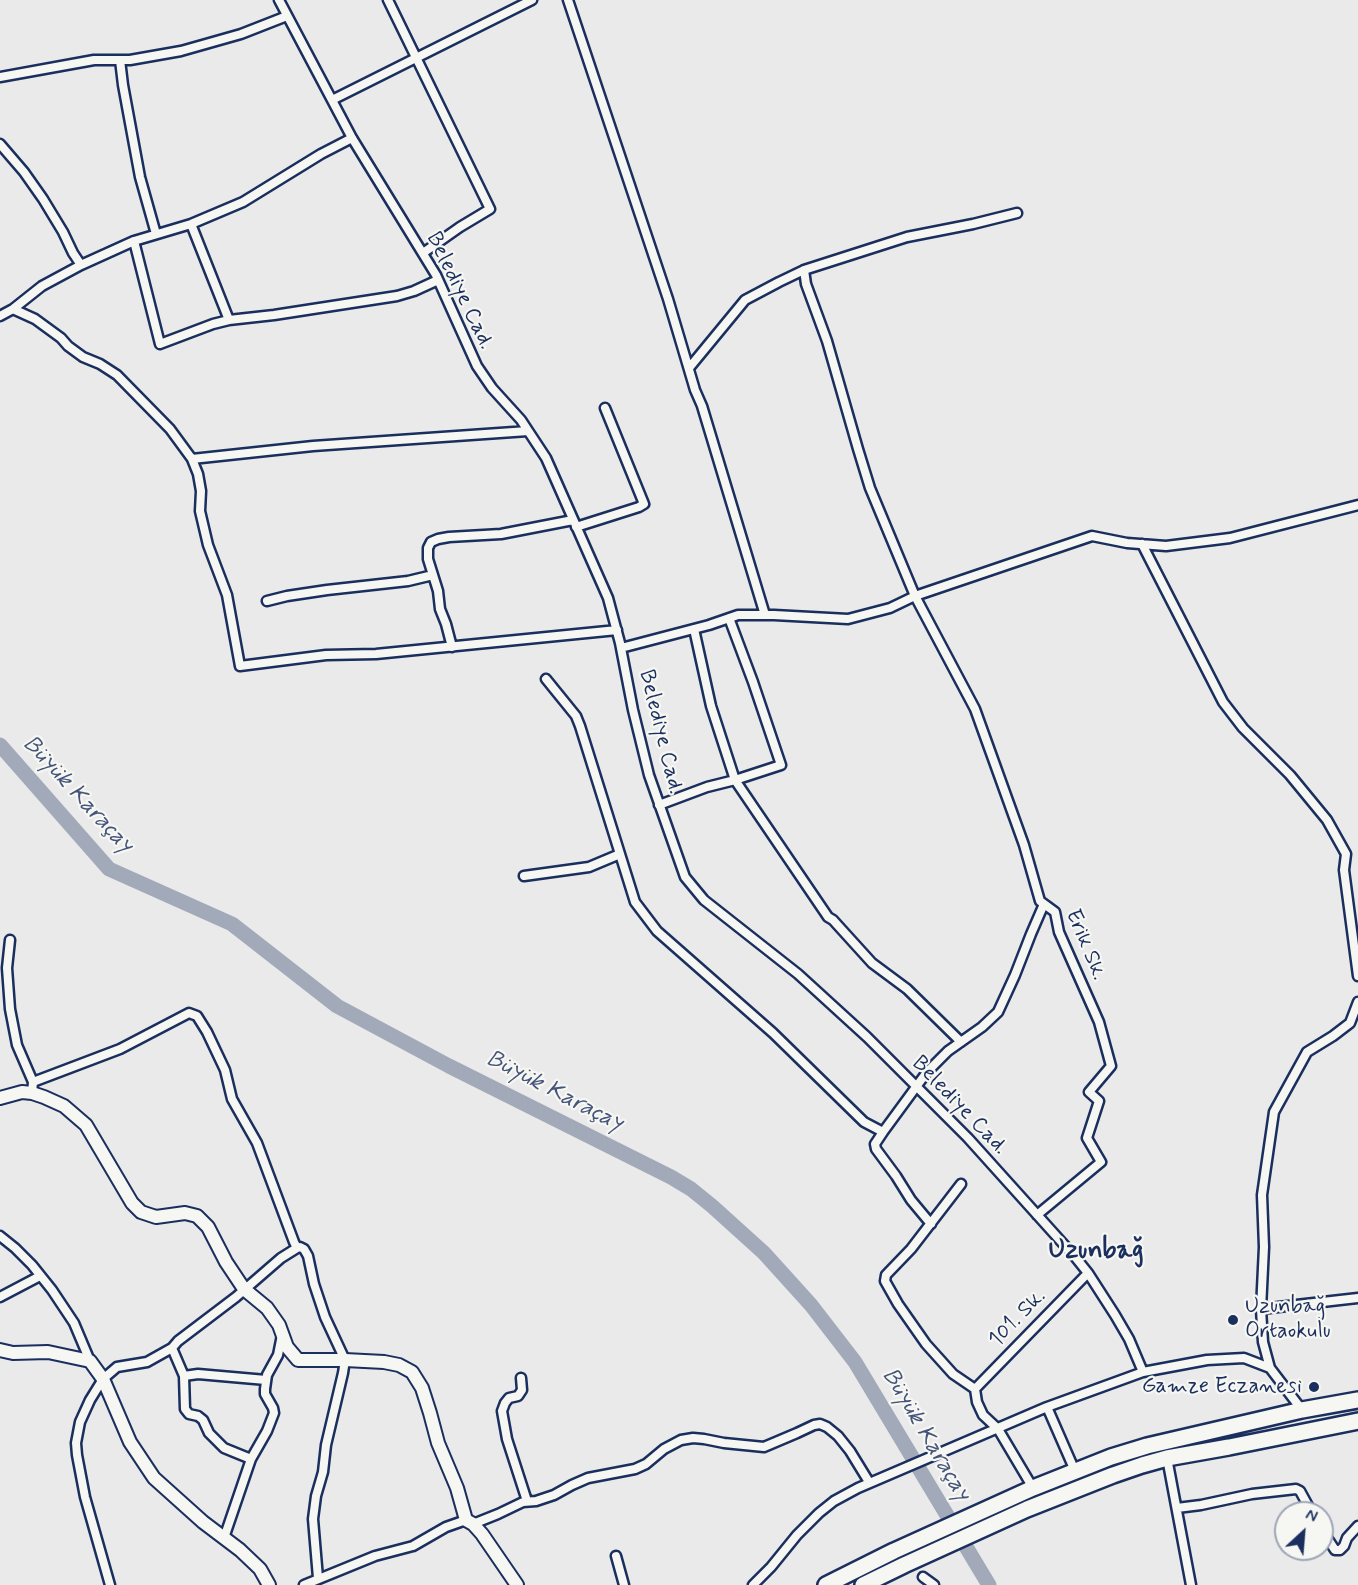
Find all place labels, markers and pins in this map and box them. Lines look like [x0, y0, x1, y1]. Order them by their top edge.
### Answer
place label: Uzunbağ Ortaokulu [1245, 1294, 1331, 1346]
marker: Uzunbağ Ortaokulu [1226, 1313, 1240, 1327]
place label: Gamze Eczanesi [1142, 1374, 1302, 1400]
marker: Gamze Eczanesi [1307, 1380, 1321, 1394]

